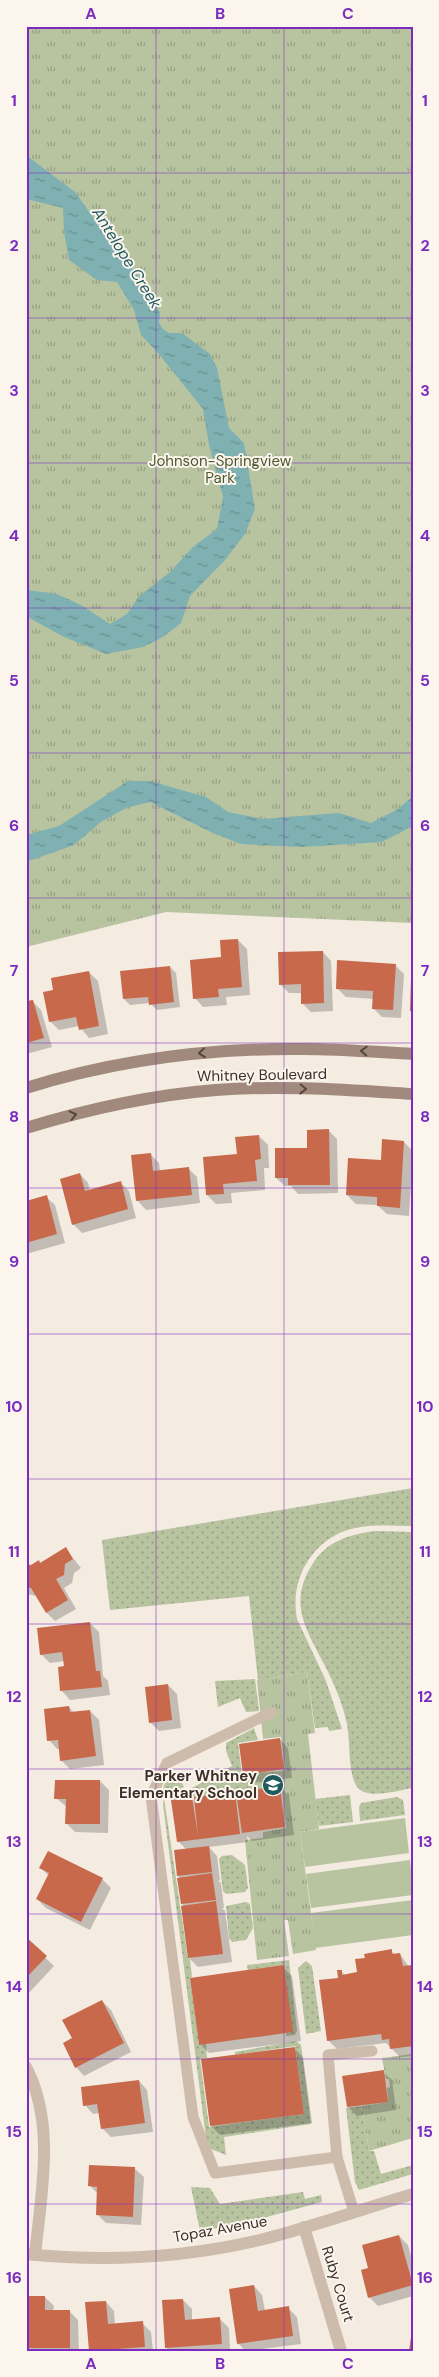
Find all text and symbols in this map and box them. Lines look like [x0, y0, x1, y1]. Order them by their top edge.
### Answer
text: A [85, 3, 97, 24]
text: B [215, 3, 225, 24]
text: C [342, 3, 354, 24]
text: 1 [11, 90, 17, 111]
text: 1 [422, 90, 428, 111]
water label: Antelope Creek [87, 203, 167, 313]
text: 2 [9, 235, 19, 256]
text: 2 [420, 235, 430, 256]
text: 3 [9, 380, 19, 401]
text: 3 [420, 380, 430, 401]
park label: Johnson-Springview Park [149, 451, 292, 488]
text: 4 [9, 525, 19, 546]
text: 4 [420, 525, 430, 546]
text: 5 [9, 670, 19, 691]
text: 5 [420, 670, 430, 691]
text: 6 [9, 815, 19, 836]
text: 6 [420, 815, 430, 836]
text: 7 [10, 960, 19, 981]
text: 7 [421, 960, 430, 981]
one-way arrow [360, 1046, 368, 1057]
one-way arrow [197, 1047, 205, 1058]
street label: Whitney Boulevard [197, 1064, 327, 1086]
one-way arrow [300, 1084, 307, 1094]
text: 8 [9, 1106, 19, 1127]
text: 8 [420, 1106, 430, 1127]
one-way arrow [69, 1110, 77, 1120]
text: 9 [9, 1251, 19, 1272]
text: 9 [420, 1251, 430, 1272]
text: 10 [5, 1396, 23, 1417]
text: 10 [416, 1396, 434, 1417]
text: 11 [8, 1541, 20, 1562]
text: 11 [419, 1541, 431, 1562]
text: 12 [6, 1686, 22, 1707]
text: 12 [417, 1686, 433, 1707]
place label: Parker Whitney Elementary School [119, 1766, 257, 1803]
school or university icon: Parker Whitney Elementary School [261, 1773, 285, 1797]
text: 13 [6, 1831, 22, 1852]
text: 13 [417, 1831, 433, 1852]
text: 14 [6, 1976, 22, 1997]
text: 14 [417, 1976, 433, 1997]
text: 15 [6, 2121, 22, 2142]
text: 15 [417, 2121, 433, 2142]
street label: Topaz Avenue [171, 2211, 269, 2247]
street label: Ruby Court [317, 2244, 359, 2324]
text: 16 [6, 2267, 22, 2288]
text: 16 [417, 2267, 433, 2288]
text: A [85, 2353, 97, 2374]
text: B [215, 2353, 225, 2374]
text: C [342, 2353, 354, 2374]

